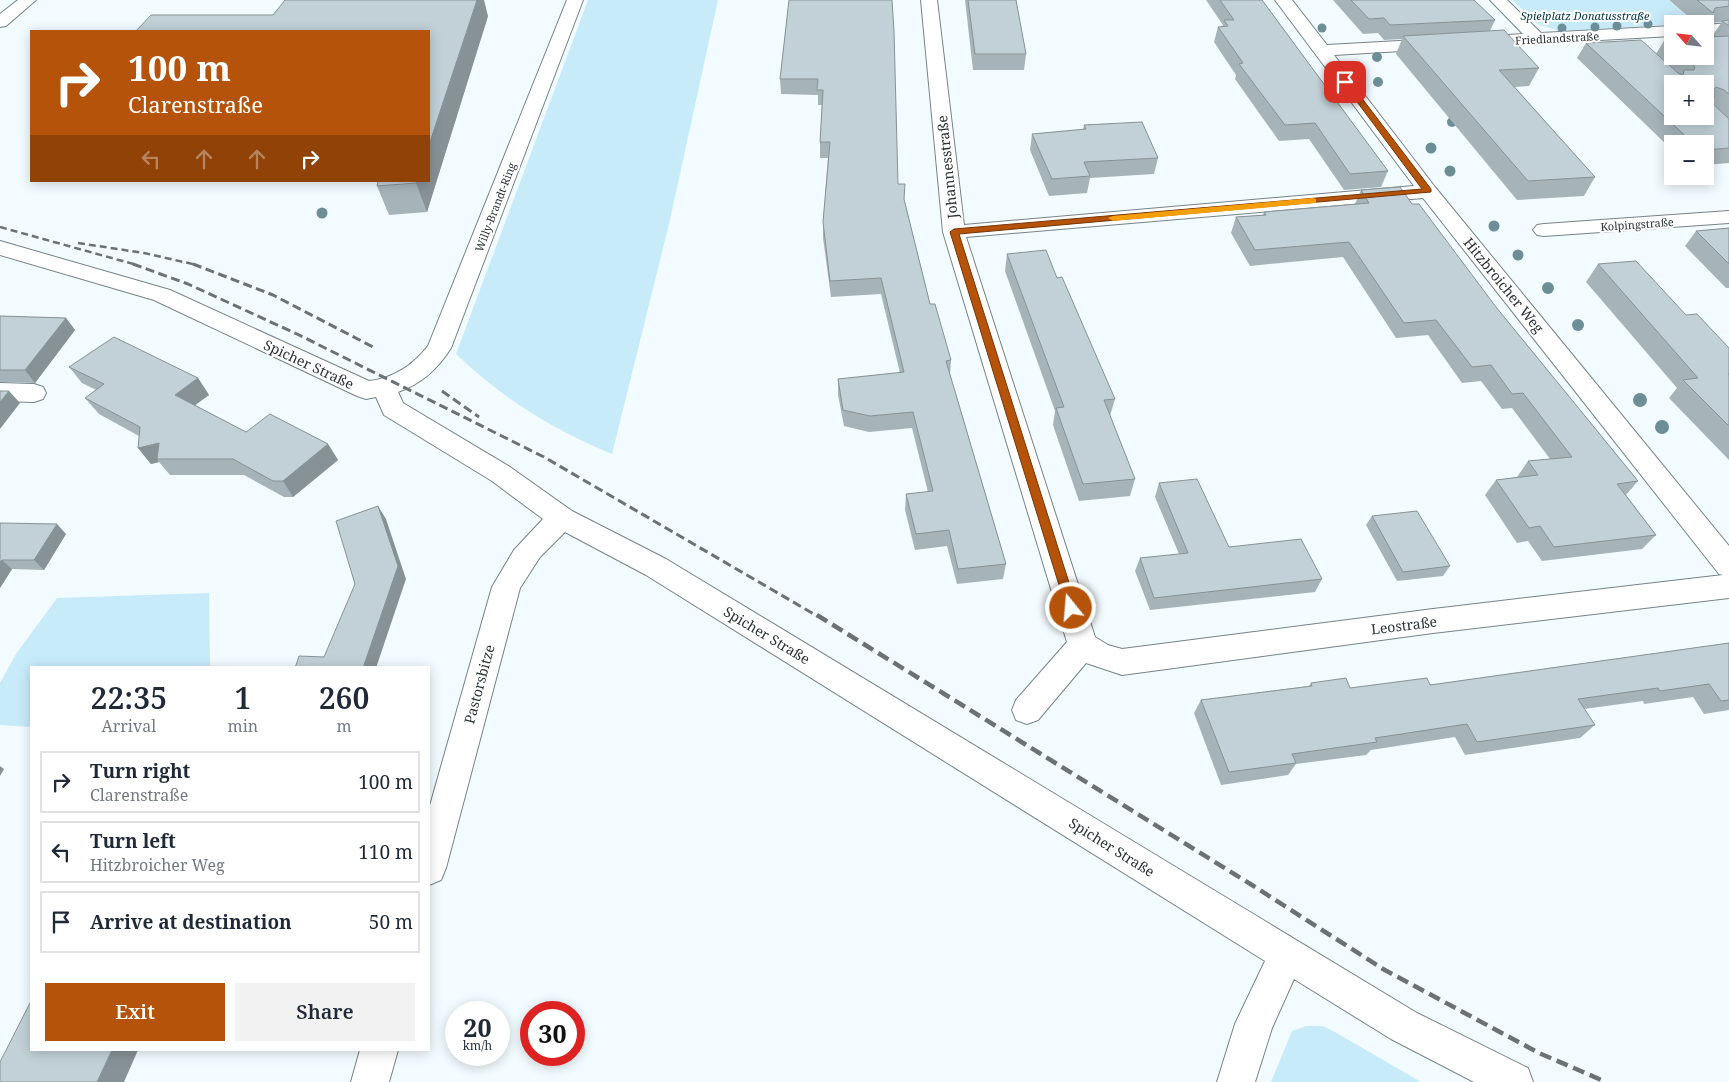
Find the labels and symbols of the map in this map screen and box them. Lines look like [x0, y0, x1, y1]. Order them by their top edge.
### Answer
park label: Spielplatz Donatusstraße [1521, 8, 1650, 23]
north arrow [1664, 15, 1714, 65]
street label: Friedlandstraße [1515, 28, 1600, 48]
pin [1324, 61, 1366, 103]
street label: Johannesstraße [932, 114, 962, 221]
street label: Willy-Brandt-Ring [471, 160, 519, 254]
street label: Kolpingstraße [1600, 214, 1674, 234]
street label: Hitzbroicher Weg [1460, 233, 1549, 337]
street label: Spicher Straße [261, 335, 357, 393]
position arrow [1044, 581, 1096, 633]
street label: Spicher Straße [720, 602, 814, 668]
street label: Leostraße [1370, 612, 1438, 638]
street label: Pastorsbitze [459, 642, 499, 726]
street label: Spicher Straße [1066, 813, 1158, 881]
speed limit sign: 30 [520, 1001, 585, 1066]

